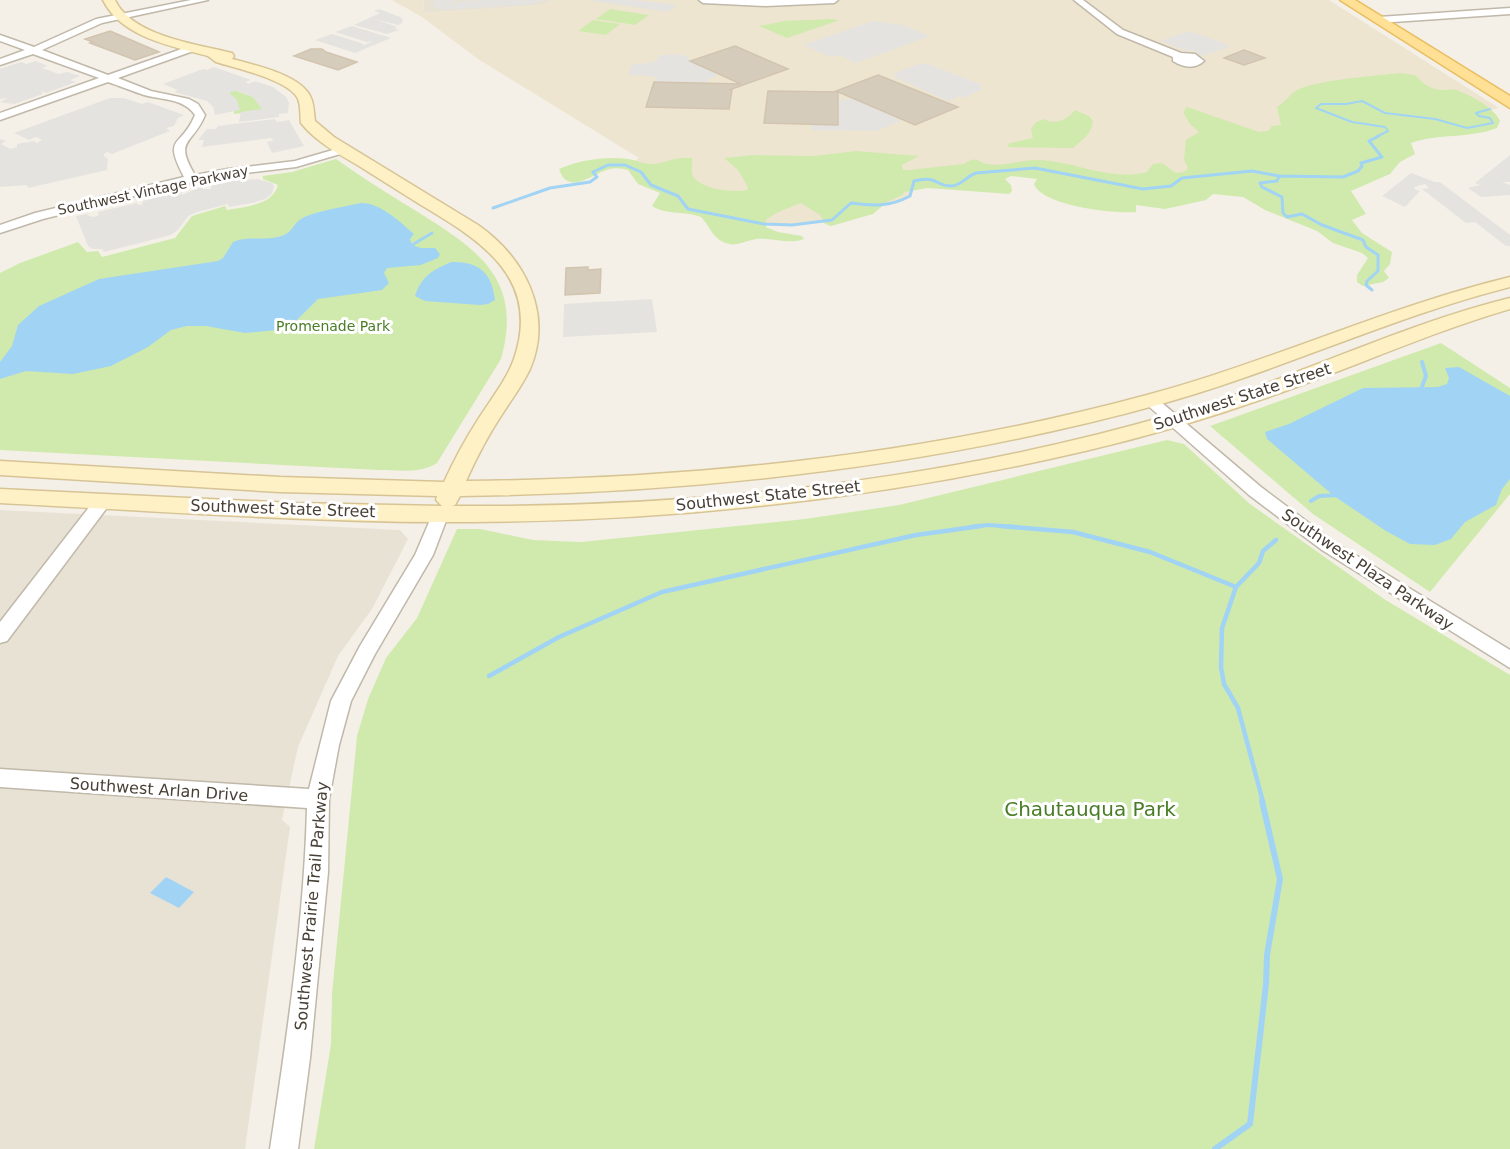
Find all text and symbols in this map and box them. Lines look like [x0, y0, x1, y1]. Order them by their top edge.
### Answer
street label: Southwest Vintage Parkway [56, 162, 250, 218]
park label: Promenade Park [276, 318, 391, 334]
street label: Southwest State Street [1151, 359, 1333, 434]
street label: Southwest State Street [675, 476, 861, 515]
street label: Southwest State Street [190, 496, 376, 521]
street label: Southwest Plaza Parkway [1278, 505, 1457, 634]
street label: Southwest Arlan Drive [69, 774, 249, 805]
street label: Southwest Prairie Trail Parkway [291, 781, 332, 1031]
park label: Chautauqua Park [1004, 797, 1176, 821]

